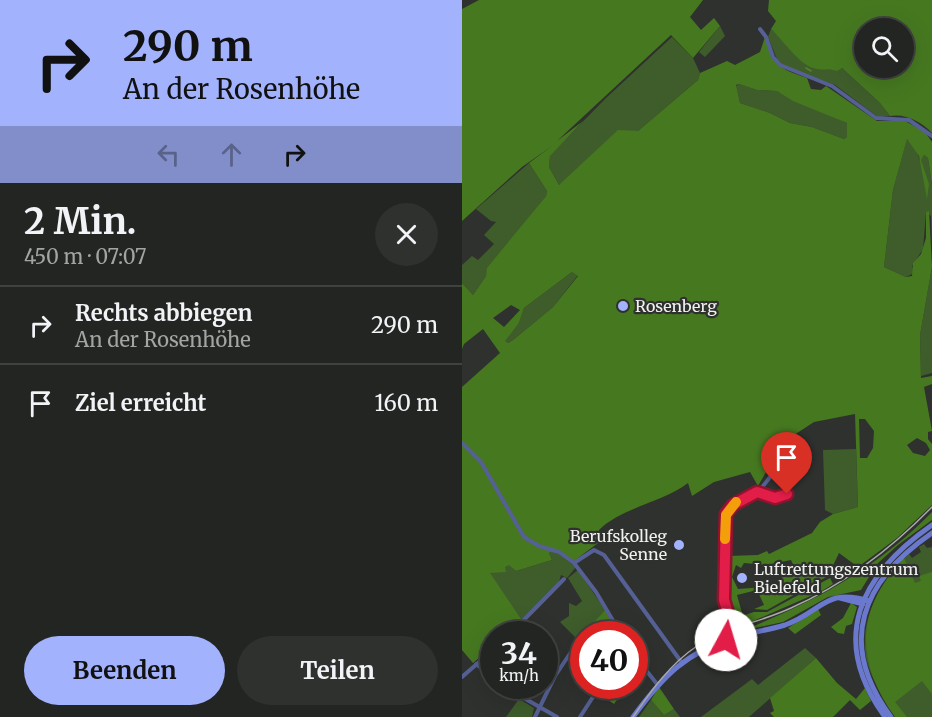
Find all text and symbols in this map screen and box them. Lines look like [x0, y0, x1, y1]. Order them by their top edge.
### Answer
map controls [854, 18, 914, 78]
button: search [854, 18, 914, 78]
text: 290 m [123, 20, 253, 72]
icon: right [24, 24, 102, 102]
text: An der Rosenhöhe [123, 72, 360, 106]
icon: left [152, 138, 185, 171]
icon: ahead [215, 138, 248, 171]
icon: right [278, 138, 311, 171]
text: 2 Min. [24, 199, 136, 244]
button: close [375, 203, 438, 266]
text: 450 m · 07:07 [24, 244, 147, 269]
place label: Rosenberg [635, 296, 717, 316]
text: Rechts abbiegen [75, 299, 252, 327]
marker: Rosenberg [616, 299, 630, 313]
icon: right [24, 309, 57, 342]
text: 290 m [371, 311, 438, 339]
text: An der Rosenhöhe [75, 327, 251, 352]
icon: arrive [24, 387, 57, 420]
text: Ziel erreicht [75, 389, 206, 417]
text: 160 m [374, 389, 438, 417]
pin [761, 432, 812, 494]
icon: arrive [770, 441, 803, 474]
place label: Berufskolleg Senne [570, 526, 667, 564]
marker: Berufskolleg Senne [672, 538, 686, 552]
place label: Luftrettungszentrum Bielefeld [754, 559, 919, 597]
marker: Luftrettungszentrum Bielefeld [735, 571, 749, 585]
position arrow [694, 608, 758, 672]
speed limit sign: 40 [570, 621, 648, 699]
text: 34 [501, 634, 537, 672]
button: Beenden [24, 636, 225, 705]
button: Teilen [237, 636, 438, 705]
text: km/h [499, 666, 539, 685]

